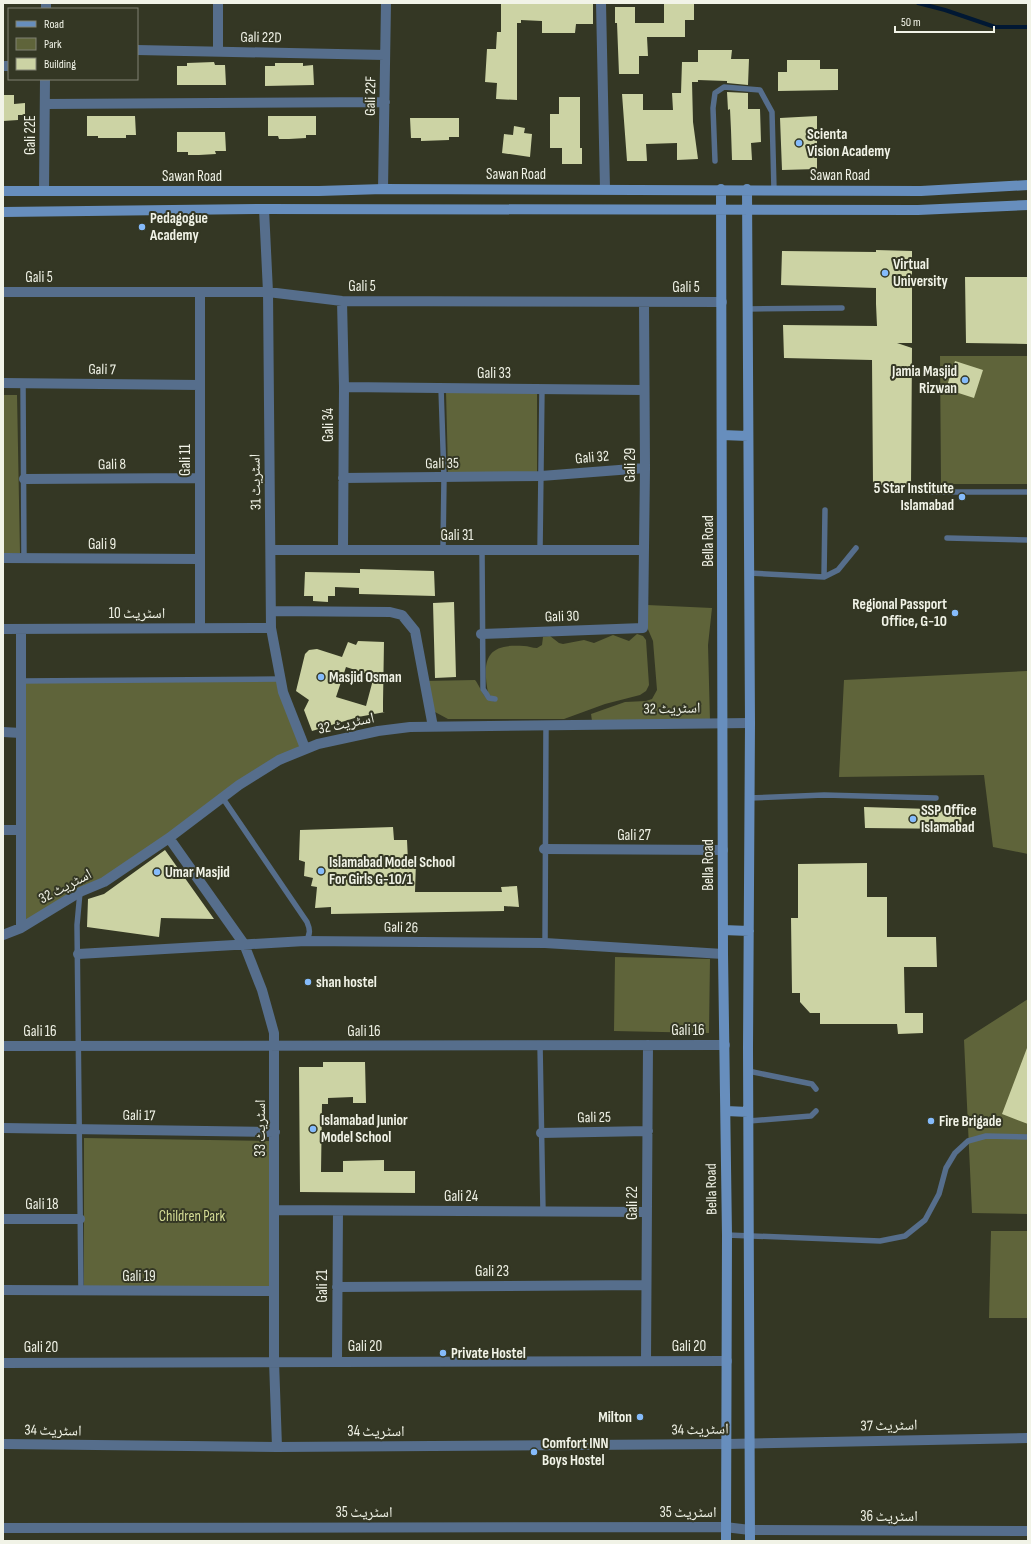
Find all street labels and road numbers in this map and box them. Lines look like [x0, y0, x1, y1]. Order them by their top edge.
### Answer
street label: Gali 22D [240, 28, 282, 47]
street label: Gali 22F [361, 76, 380, 116]
street label: Gali 22E [21, 115, 40, 155]
street label: Sawan Road [486, 165, 546, 184]
street label: Sawan Road [810, 166, 870, 185]
street label: Sawan Road [162, 167, 222, 186]
street label: Gali 5 [25, 268, 53, 287]
street label: Gali 5 [348, 277, 376, 296]
street label: Gali 5 [672, 278, 700, 297]
street label: Gali 7 [88, 360, 116, 379]
street label: Gali 33 [477, 364, 511, 383]
street label: Gali 34 [319, 408, 338, 442]
street label: Gali 11 [176, 443, 195, 476]
street label: Gali 32 [574, 447, 610, 468]
street label: Gali 29 [621, 448, 640, 482]
street label: اسٹریٹ 31 [246, 454, 265, 510]
street label: Gali 35 [425, 454, 459, 473]
street label: Gali 8 [98, 455, 126, 474]
street label: Bella Road [699, 515, 718, 567]
street label: Gali 31 [440, 526, 474, 545]
street label: Gali 9 [88, 535, 116, 554]
street label: اسٹریٹ 10 [109, 604, 165, 623]
street label: Gali 30 [544, 606, 580, 627]
street label: اسٹریٹ 32 [643, 699, 701, 718]
street label: اسٹریٹ 32 [316, 708, 376, 739]
street label: Gali 27 [617, 826, 651, 845]
street label: Bella Road [699, 839, 718, 891]
street label: اسٹریٹ 32 [36, 865, 95, 908]
street label: Gali 26 [384, 918, 418, 937]
street label: Gali 16 [671, 1021, 705, 1040]
street label: Gali 16 [23, 1022, 57, 1041]
street label: Gali 16 [347, 1022, 381, 1041]
street label: اسٹریٹ 33 [251, 1099, 270, 1157]
street label: Gali 17 [122, 1106, 155, 1125]
street label: Gali 25 [577, 1108, 611, 1127]
street label: Bella Road [702, 1163, 721, 1215]
street label: Gali 22 [623, 1186, 642, 1220]
street label: Gali 24 [444, 1187, 478, 1206]
street label: Gali 18 [25, 1195, 59, 1214]
street label: Gali 23 [475, 1262, 509, 1281]
street label: Gali 19 [122, 1267, 156, 1286]
street label: Gali 21 [313, 1269, 332, 1302]
street label: Gali 20 [348, 1337, 382, 1356]
street label: Gali 20 [672, 1337, 706, 1356]
street label: Gali 20 [24, 1338, 58, 1357]
street label: اسٹریٹ 37 [860, 1416, 918, 1435]
street label: اسٹریٹ 34 [671, 1420, 729, 1439]
street label: اسٹریٹ 34 [24, 1421, 82, 1440]
street label: اسٹریٹ 34 [347, 1422, 405, 1441]
street label: اسٹریٹ 35 [336, 1503, 393, 1522]
street label: اسٹریٹ 35 [660, 1503, 717, 1522]
street label: اسٹریٹ 36 [860, 1507, 918, 1526]

